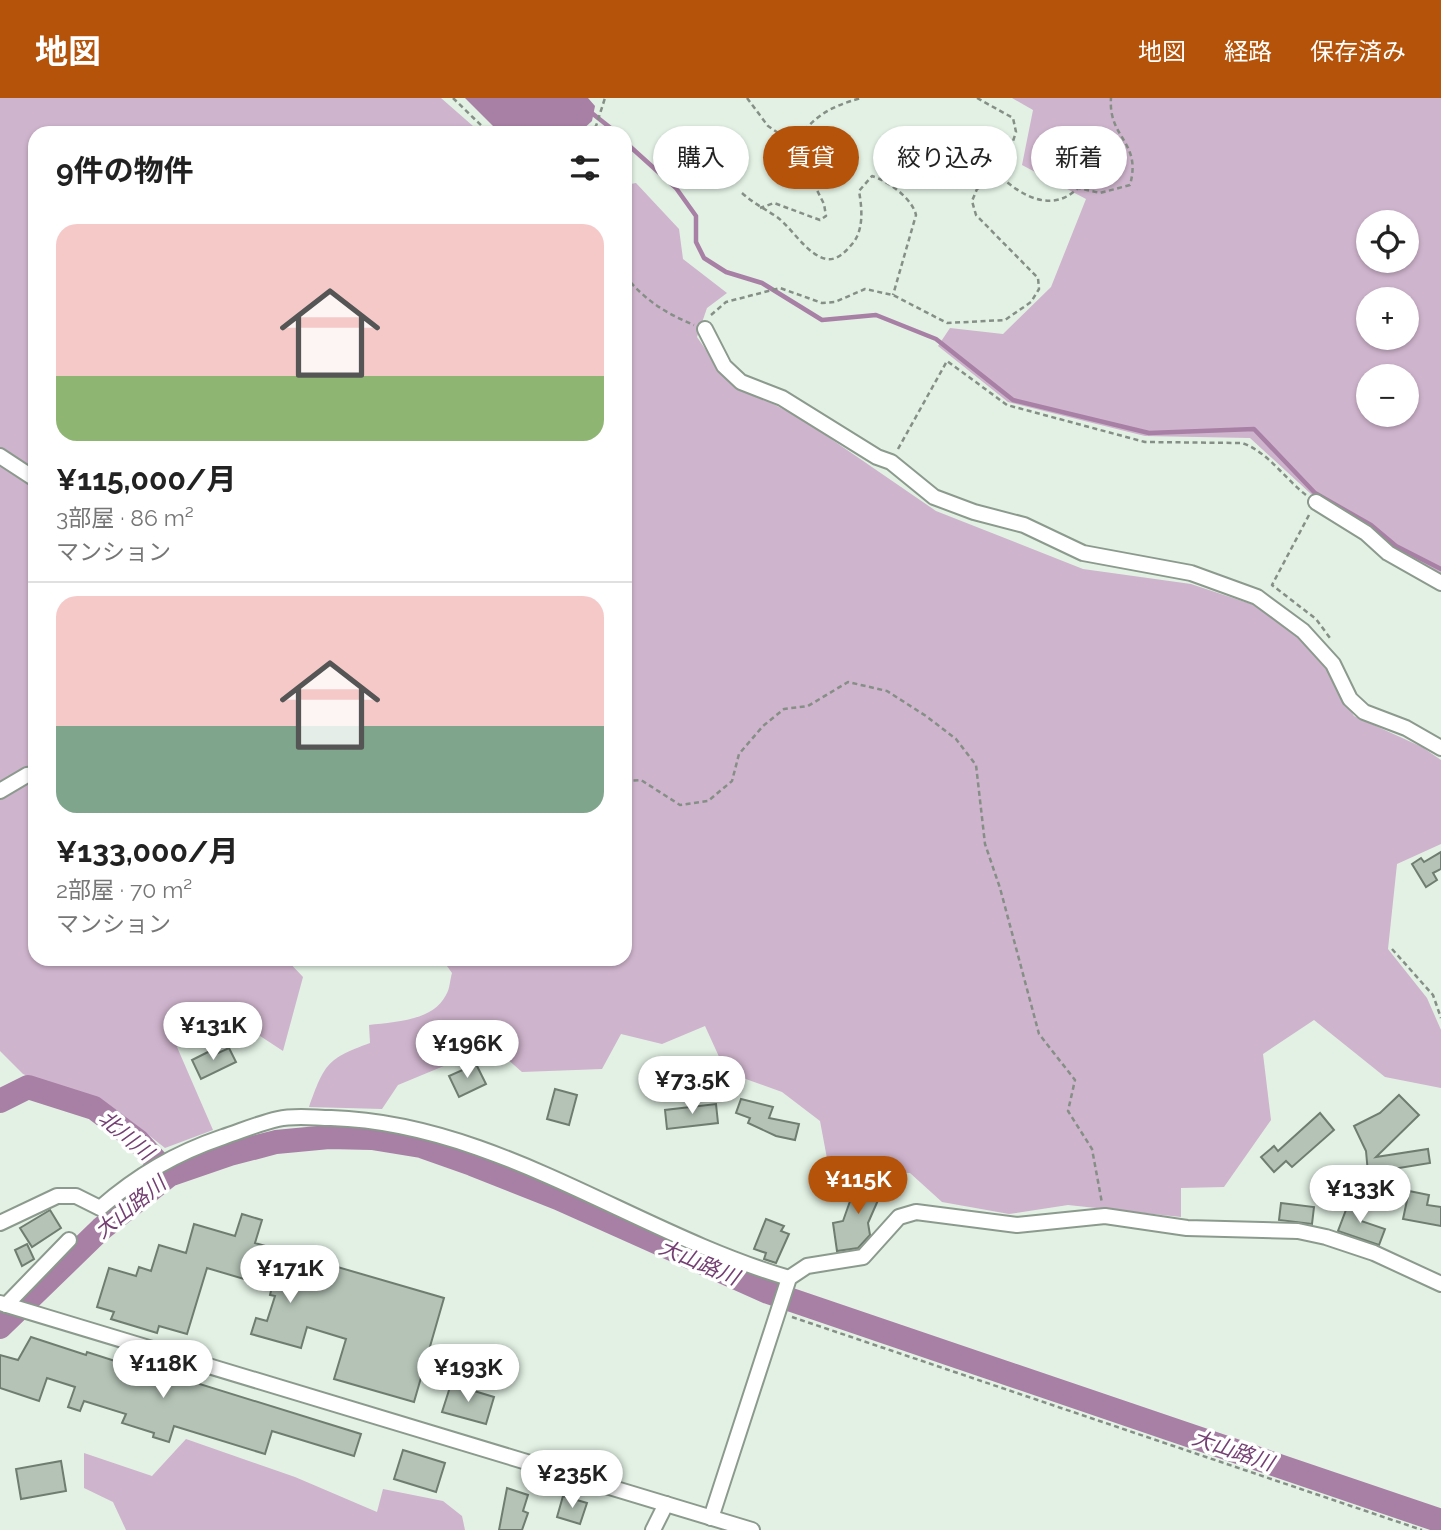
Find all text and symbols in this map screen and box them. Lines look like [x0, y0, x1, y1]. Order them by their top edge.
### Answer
text: 地図 [35, 32, 101, 71]
text: 地図 [1138, 37, 1186, 66]
text: 経路 [1224, 37, 1272, 66]
text: 保存済み [1310, 37, 1406, 66]
chip: 購入 [653, 126, 749, 189]
chip: 賃貸 [763, 126, 859, 189]
chip: 絞り込み [873, 126, 1017, 189]
chip: 新着 [1031, 126, 1127, 189]
icon: filters [566, 149, 604, 187]
text: 9件の物件 [56, 153, 194, 188]
map controls [1356, 210, 1419, 427]
button: locate [1356, 210, 1419, 273]
icon: home [267, 270, 393, 396]
button: + [1356, 287, 1419, 350]
button: − [1356, 364, 1419, 427]
text: ¥115,000/月 [56, 462, 236, 497]
text: 3部屋 · 86 m² [56, 504, 194, 531]
text: マンション [56, 538, 171, 565]
icon: home [267, 642, 393, 768]
text: ¥133,000/月 [56, 834, 239, 869]
text: 2部屋 · 70 m² [56, 876, 192, 903]
text: マンション [56, 910, 171, 937]
pin: ¥131K [164, 1002, 262, 1062]
text: ¥131K [179, 1011, 247, 1038]
pin: ¥196K [418, 1020, 516, 1080]
text: ¥196K [432, 1029, 502, 1056]
pin: ¥73.5K [635, 1056, 749, 1116]
text: ¥73.5K [654, 1065, 730, 1092]
water label: 北川川 [94, 1105, 160, 1166]
pin: ¥115K [809, 1156, 907, 1216]
text: ¥115K [824, 1165, 892, 1192]
pin: ¥133K [1311, 1166, 1409, 1225]
water label: 大山路川 [89, 1170, 172, 1243]
text: ¥133K [1326, 1174, 1394, 1201]
water label: 大山路川 [655, 1234, 744, 1291]
pin: ¥171K [241, 1246, 339, 1305]
text: ¥171K [256, 1254, 324, 1281]
pin: ¥118K [114, 1340, 212, 1400]
pin: ¥193K [419, 1344, 517, 1404]
text: ¥118K [129, 1349, 197, 1376]
text: ¥193K [433, 1353, 503, 1380]
water label: 大山路川 [1189, 1425, 1279, 1476]
pin: ¥235K [523, 1450, 621, 1510]
text: ¥235K [537, 1459, 607, 1486]

